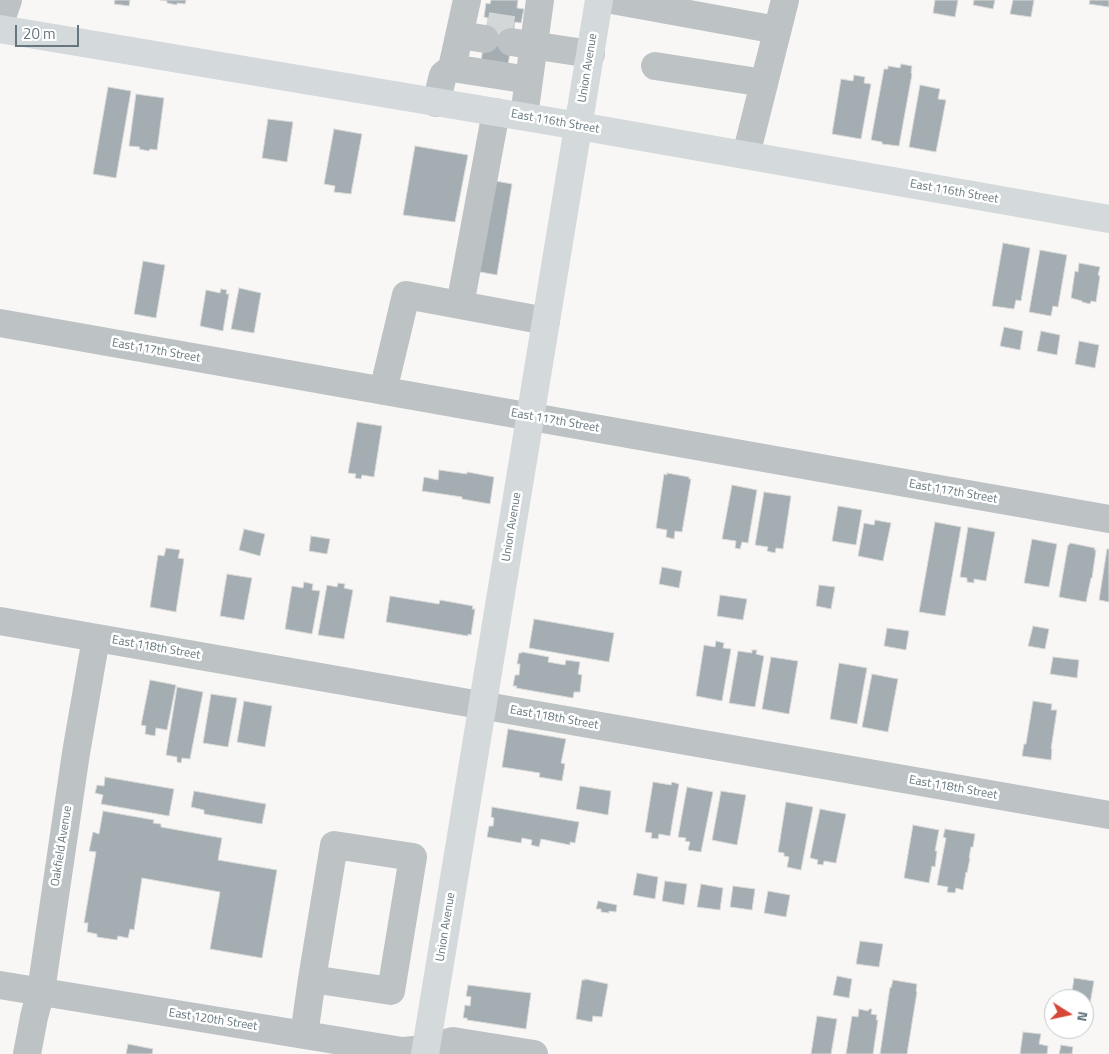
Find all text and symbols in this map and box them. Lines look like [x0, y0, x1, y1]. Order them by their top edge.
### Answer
scale bar [18, 15, 81, 47]
text: 20 m [23, 22, 56, 45]
street label: Union Avenue [575, 32, 601, 104]
street label: East 116th Street [510, 107, 600, 137]
street label: East 116th Street [909, 177, 999, 207]
street label: East 117th Street [111, 336, 201, 366]
street label: East 117th Street [510, 406, 600, 436]
street label: East 117th Street [908, 477, 998, 507]
street label: Union Avenue [499, 491, 525, 563]
street label: East 118th Street [111, 633, 201, 663]
street label: East 118th Street [509, 703, 599, 733]
street label: East 118th Street [908, 773, 998, 803]
street label: Oakfield Avenue [49, 805, 75, 887]
street label: Union Avenue [433, 891, 459, 963]
north arrow [1044, 989, 1094, 1039]
street label: East 120th Street [168, 1006, 258, 1034]
text: N [1072, 1010, 1094, 1023]

